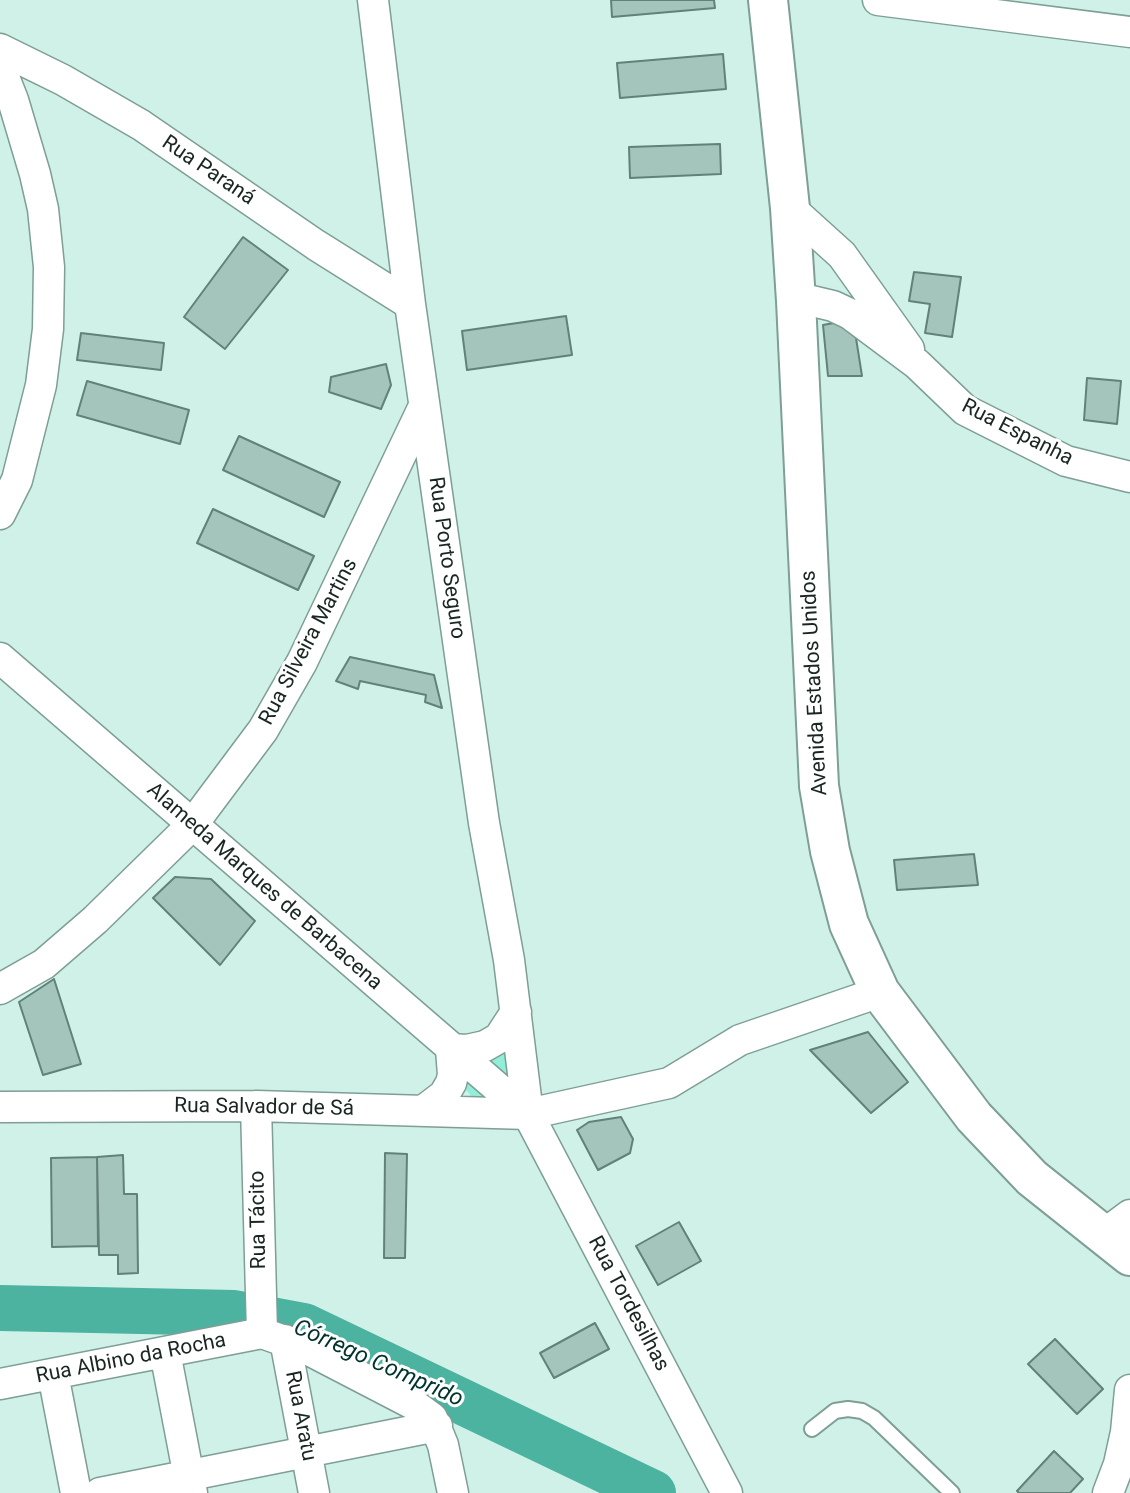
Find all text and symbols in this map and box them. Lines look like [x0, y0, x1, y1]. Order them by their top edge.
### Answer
street label: Rua Paraná [157, 131, 259, 211]
street label: Rua Espanha [957, 394, 1077, 472]
street label: Rua Porto Seguro [422, 475, 470, 641]
street label: Rua Silveira Martins [254, 554, 364, 730]
street label: Avenida Estados Unidos [797, 570, 833, 796]
street label: Alameda Marques de Barbacena [141, 778, 387, 996]
street label: Rua Salvador de Sá [174, 1094, 354, 1122]
street label: Rua Tácito [246, 1170, 272, 1270]
street label: Rua Tordesilhas [582, 1232, 674, 1376]
water label: Córrego Comprido [289, 1314, 467, 1414]
street label: Rua Albino da Rocha [34, 1328, 228, 1390]
street label: Rua Aratu [279, 1369, 321, 1463]

